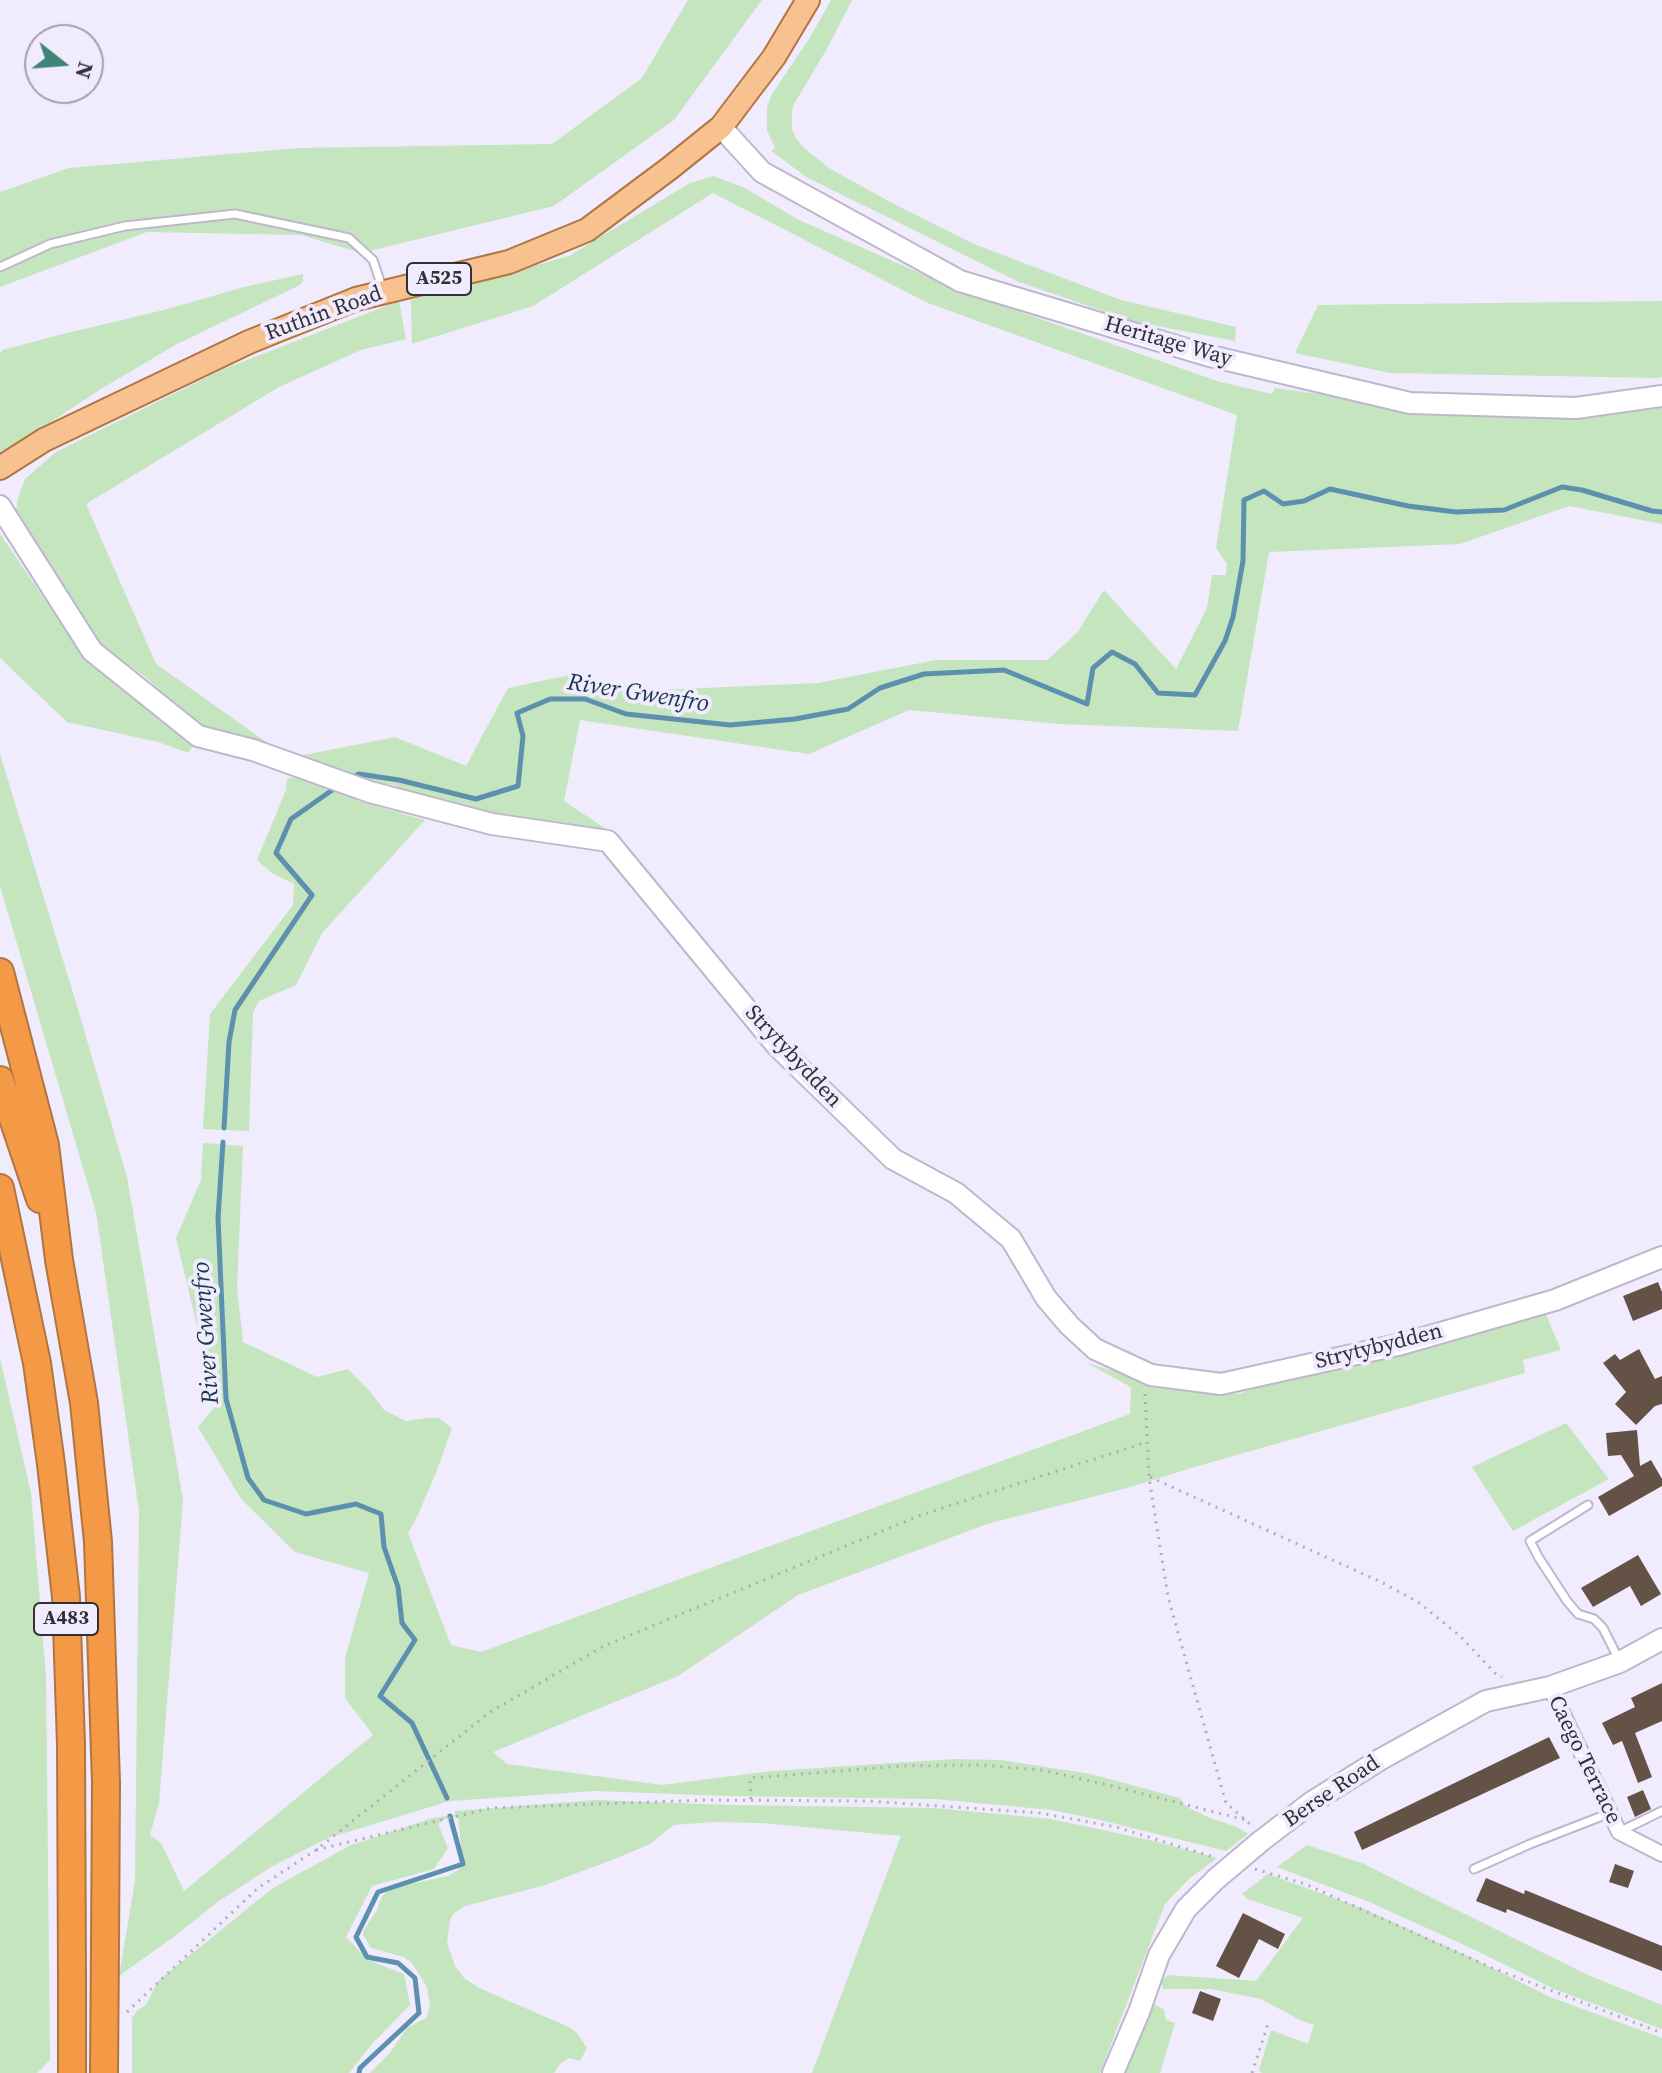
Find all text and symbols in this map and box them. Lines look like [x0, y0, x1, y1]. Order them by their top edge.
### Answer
north arrow [24, 24, 104, 104]
text: N [68, 58, 102, 82]
road number: A525 [407, 263, 471, 295]
street label: Ruthin Road [262, 281, 386, 347]
street label: Heritage Way [1101, 311, 1235, 373]
water label: River Gwenfro [565, 669, 711, 719]
street label: Strytybydden [739, 1000, 847, 1114]
water label: River Gwenfro [188, 1261, 226, 1405]
street label: Strytybydden [1313, 1318, 1445, 1376]
road number: A483 [34, 1603, 98, 1635]
street label: Caego Terrace [1542, 1692, 1626, 1828]
street label: Berse Road [1279, 1750, 1385, 1834]

